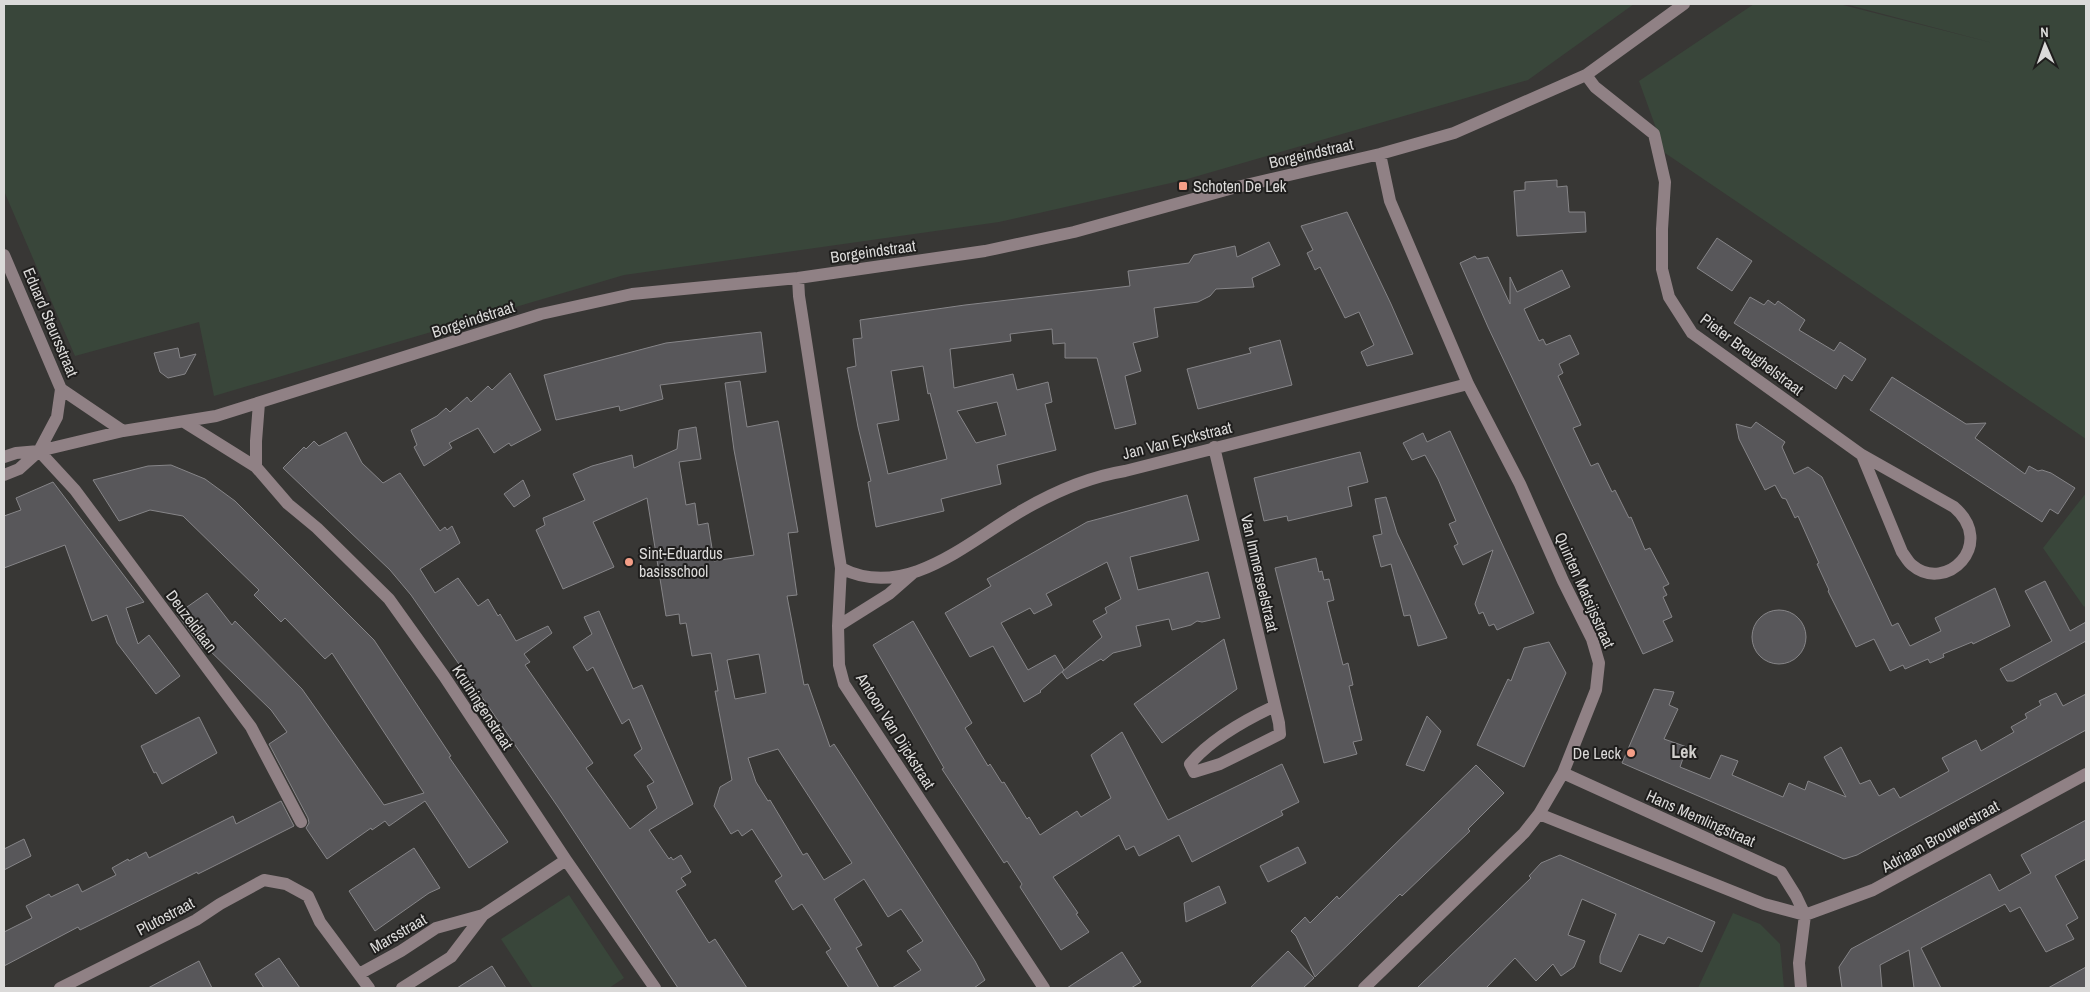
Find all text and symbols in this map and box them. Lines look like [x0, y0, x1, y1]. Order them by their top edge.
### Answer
north arrow [2020, 20, 2070, 70]
text: N [2040, 23, 2049, 41]
street label: Borgeindstraat [1267, 133, 1356, 173]
place label: Schoten De Lek [1193, 175, 1287, 197]
marker: Schoten De Lek [1177, 180, 1189, 192]
street label: Borgeindstraat [829, 234, 917, 268]
street label: Eduard Steursstraat [18, 264, 84, 380]
street label: Borgeindstraat [429, 295, 518, 343]
street label: Pieter Breughelstraat [1696, 308, 1808, 400]
street label: Jan Van Eyckstraat [1120, 416, 1234, 464]
street label: Van Immerseelstraat [1236, 512, 1284, 634]
street label: Quinten Matsijsstraat [1550, 529, 1621, 652]
place label: Sint-Eduardus basisschool [639, 542, 723, 582]
marker: Sint-Eduardus basisschool [623, 556, 635, 568]
street label: Deuzeldlaan [161, 585, 223, 657]
street label: Kruiningenstraat [447, 660, 519, 754]
street label: Antoon Van Dijckstraat [851, 668, 941, 794]
district label: Lek [1671, 739, 1698, 764]
place label: De Leck [1573, 742, 1621, 764]
marker: De Leck [1625, 747, 1637, 759]
street label: Hans Memlingstraat [1643, 784, 1759, 852]
street label: Adriaan Brouwerstraat [1876, 794, 2003, 878]
street label: Plutostraat [132, 891, 198, 940]
street label: Marsstraat [366, 908, 431, 958]

